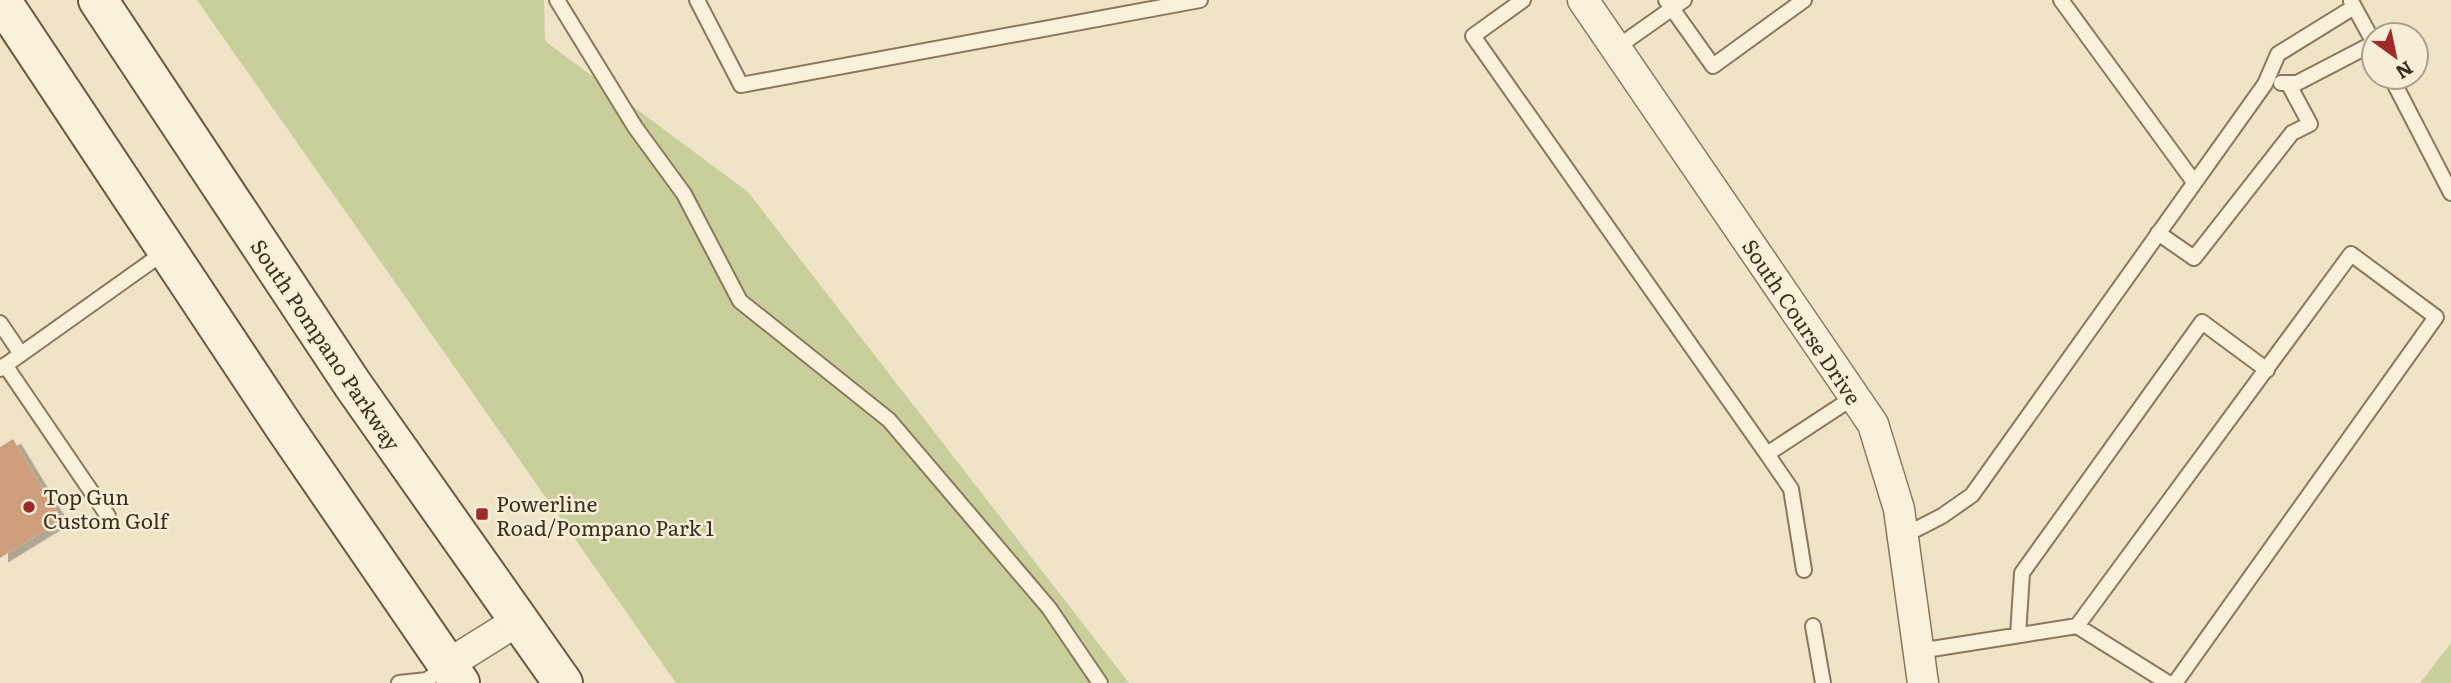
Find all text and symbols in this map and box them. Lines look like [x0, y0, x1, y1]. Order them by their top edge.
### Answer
north arrow [2360, 21, 2430, 91]
text: N [2390, 55, 2419, 87]
street label: South Pompano Parkway [244, 232, 410, 457]
street label: South Course Drive [1736, 232, 1870, 410]
place label: Top Gun Custom Golf [43, 480, 170, 535]
place label: Powerline Road/Pompano Park 1 [496, 487, 714, 542]
marker: Top Gun Custom Golf [21, 499, 37, 515]
marker: Powerline Road/Pompano Park 1 [474, 506, 490, 522]

